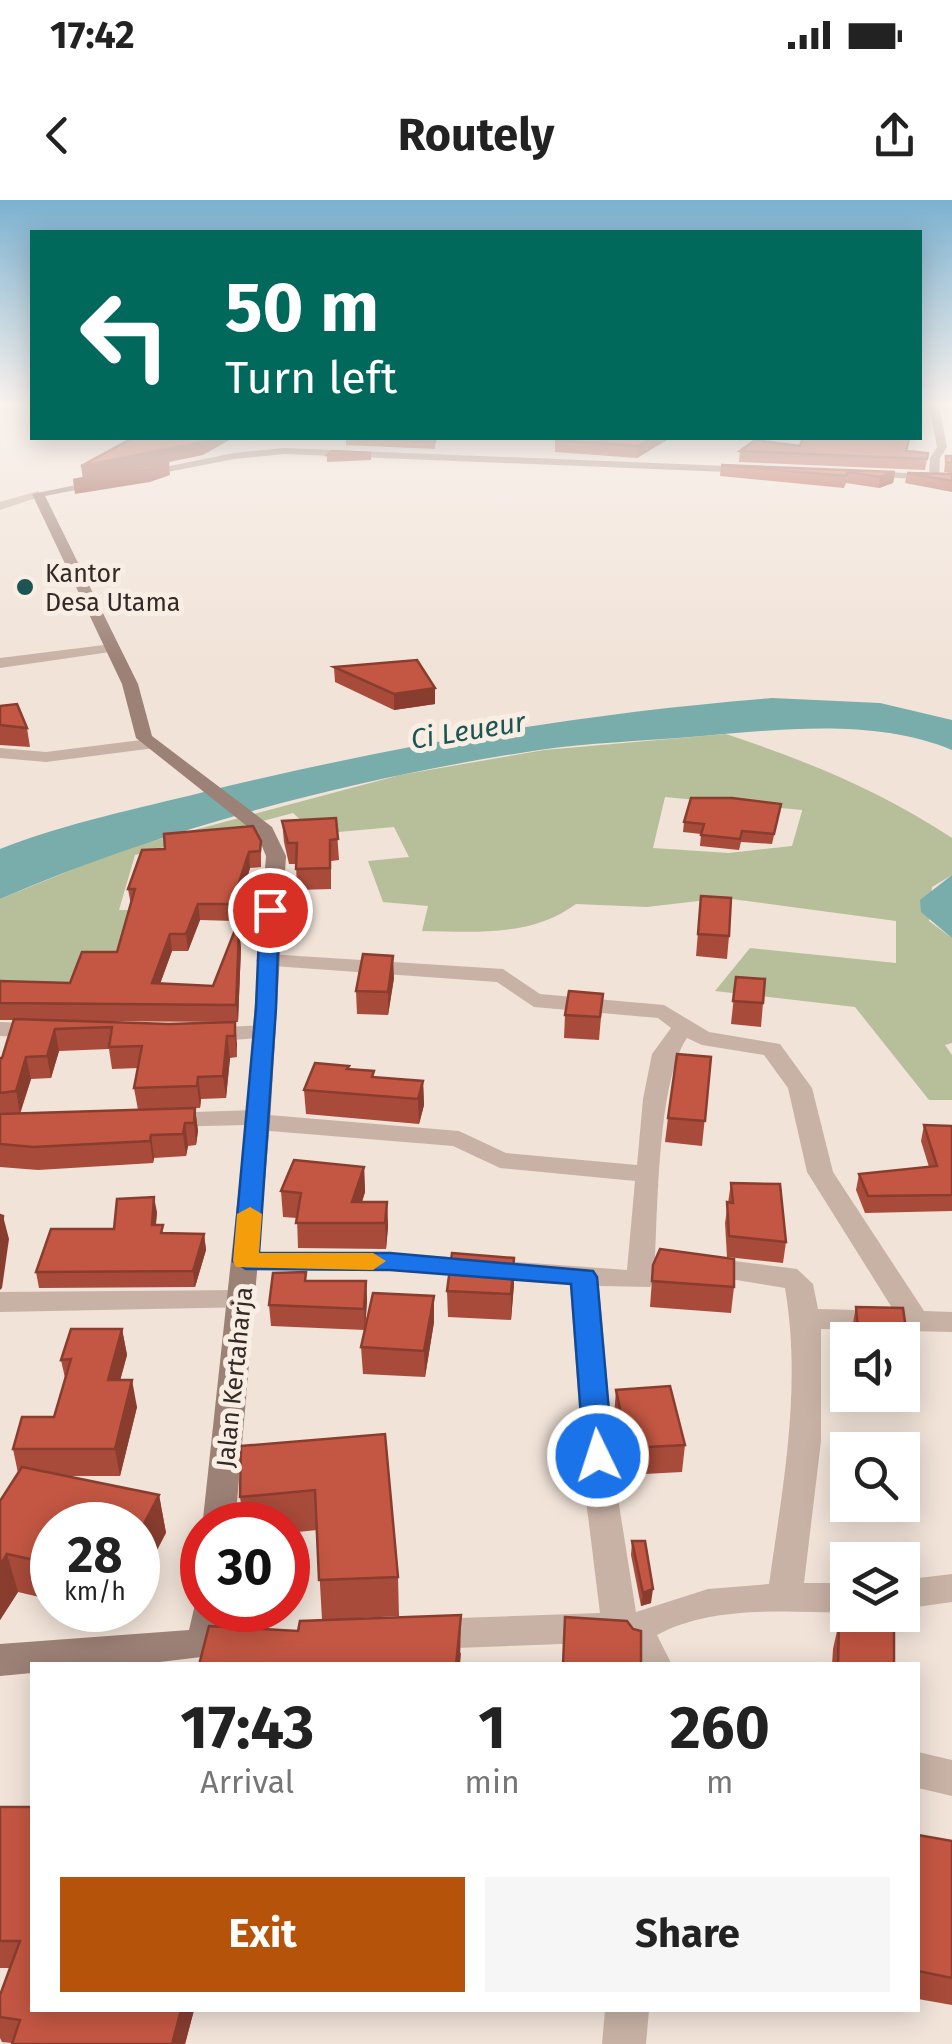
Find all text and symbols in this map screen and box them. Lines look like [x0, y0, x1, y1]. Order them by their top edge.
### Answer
text: 17:42 [50, 12, 135, 58]
icon: back [30, 108, 85, 163]
text: Routely [398, 108, 554, 162]
icon: share [867, 108, 922, 163]
text: 50 m [225, 266, 379, 350]
icon: left [60, 270, 190, 400]
text: Turn left [225, 351, 397, 405]
place label: Kantor Desa Utama [45, 559, 180, 618]
marker: Kantor Desa Utama [14, 576, 36, 598]
water label: Ci Leueur [408, 705, 529, 756]
pin [228, 868, 313, 953]
icon: arrive [243, 883, 298, 938]
street label: Jalan Kertaharja [211, 1285, 259, 1469]
map controls [830, 1322, 920, 1632]
button: sound [830, 1322, 920, 1412]
position arrow [546, 1404, 650, 1508]
button: search [830, 1432, 920, 1522]
speed limit sign: 30 [180, 1502, 310, 1632]
text: 28 [68, 1525, 122, 1585]
button: layers [830, 1542, 920, 1632]
text: km/h [64, 1577, 126, 1607]
text: 17:43 [180, 1692, 314, 1764]
text: 1 [478, 1692, 506, 1764]
text: 260 [670, 1692, 770, 1764]
text: Arrival [200, 1763, 294, 1801]
text: min [464, 1763, 520, 1801]
text: m [706, 1763, 734, 1801]
button: Exit [60, 1877, 465, 1992]
button: Share [485, 1877, 890, 1992]

